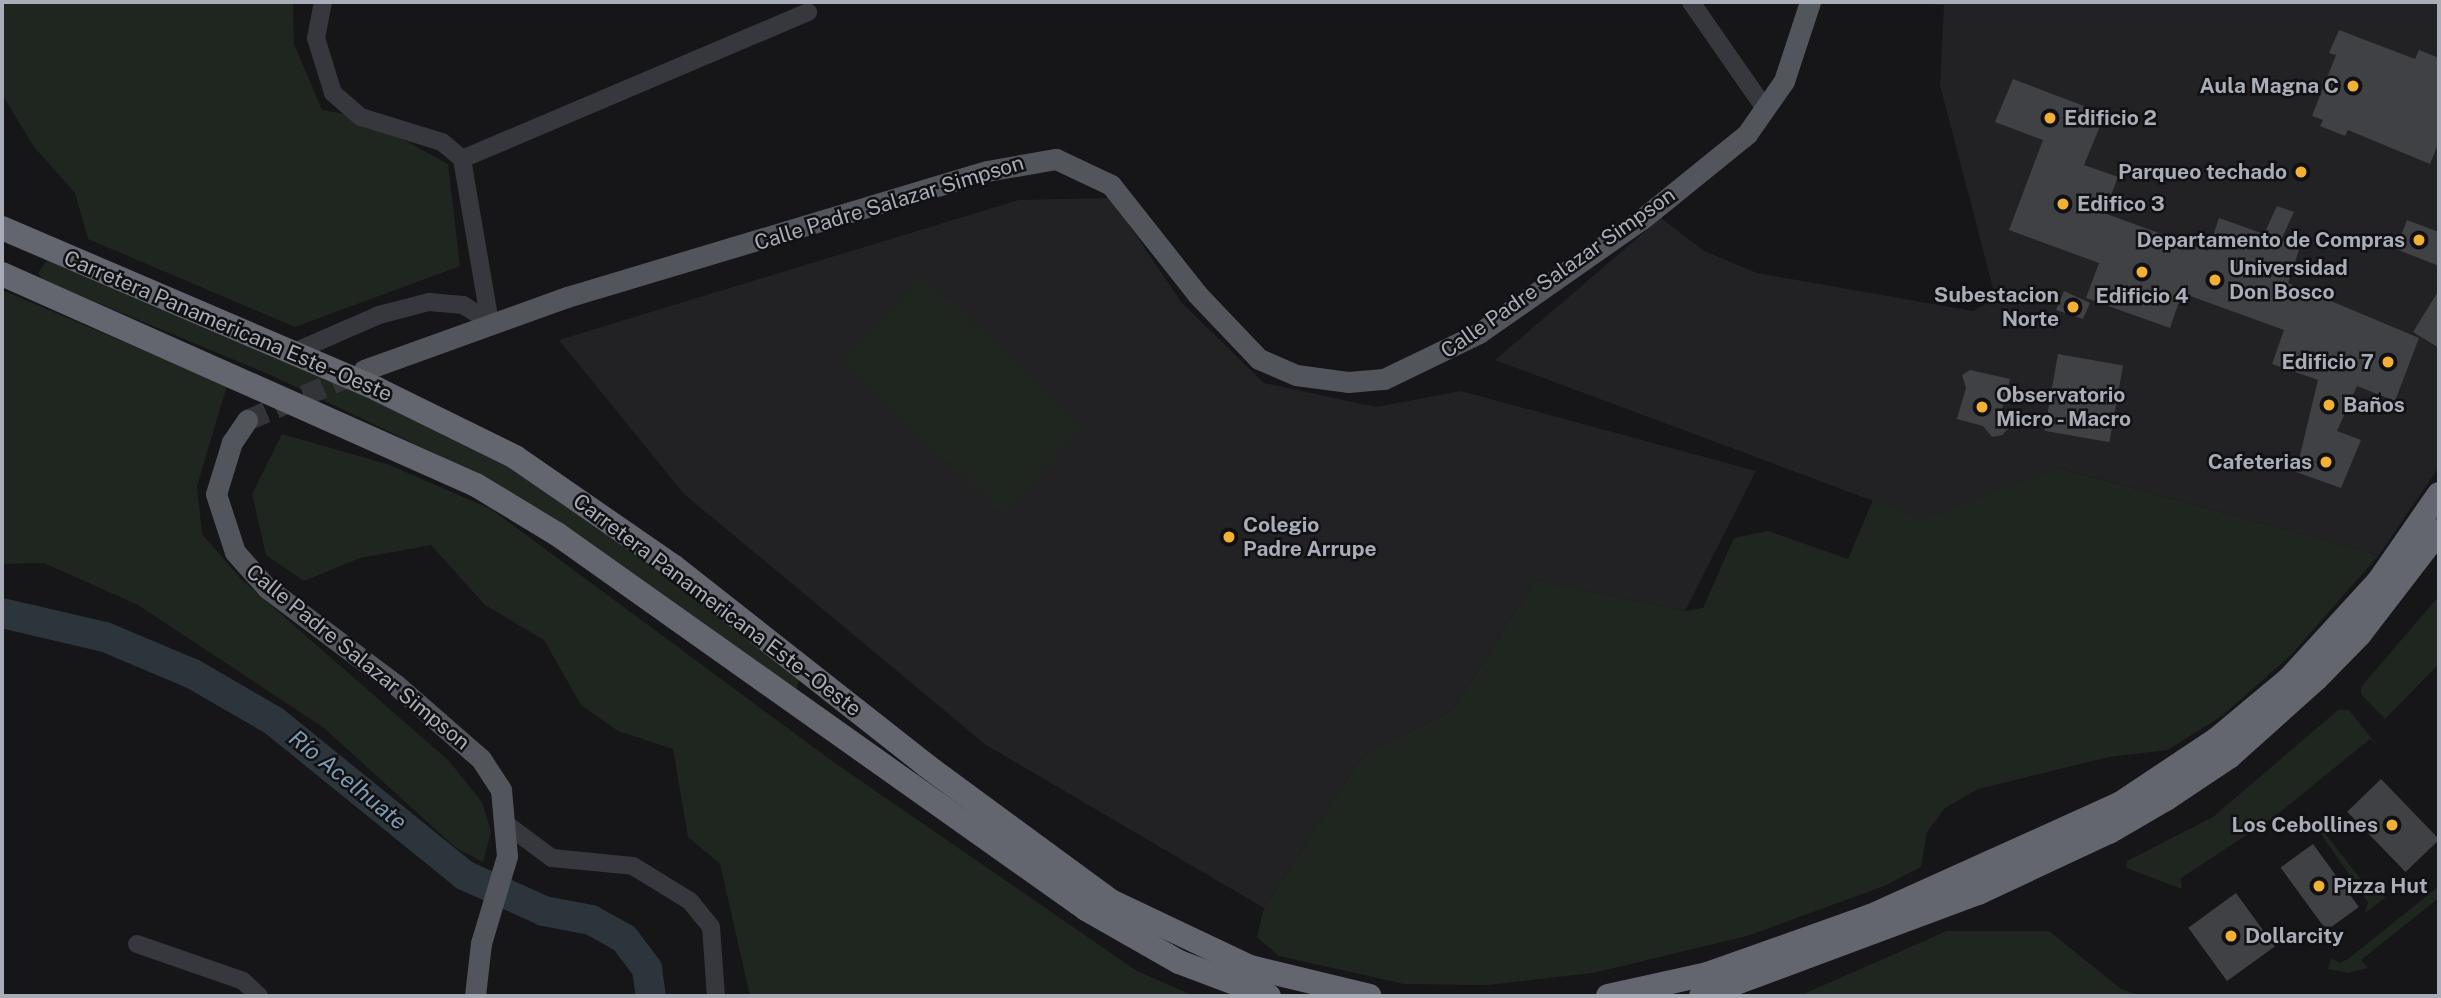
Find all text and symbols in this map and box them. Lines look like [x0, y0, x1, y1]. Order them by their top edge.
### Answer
place label: Aula Magna C [2200, 73, 2339, 99]
marker: Aula Magna C [2345, 78, 2361, 94]
place label: Edificio 2 [2064, 105, 2157, 131]
marker: Edificio 2 [2042, 110, 2058, 126]
street label: Calle Padre Salazar Simpson [751, 150, 1027, 256]
place label: Parqueo techado [2118, 159, 2287, 185]
marker: Parqueo techado [2293, 164, 2309, 180]
street label: Calle Padre Salazar Simpson [1436, 182, 1680, 364]
place label: Edifico 3 [2077, 191, 2165, 217]
marker: Edifico 3 [2055, 196, 2071, 212]
place label: Departamento de Compras [2136, 227, 2405, 253]
marker: Departamento de Compras [2411, 232, 2427, 248]
street label: Carretera Panamericana Este - Oeste [57, 244, 399, 408]
place label: Universidad Don Bosco [2229, 255, 2348, 305]
marker: Edificio 4 [2134, 264, 2150, 280]
marker: Universidad Don Bosco [2207, 272, 2223, 288]
place label: Subestacion Norte [1934, 282, 2059, 332]
place label: Edificio 4 [2095, 283, 2189, 309]
marker: Subestacion Norte [2065, 299, 2081, 315]
place label: Edificio 7 [2281, 349, 2374, 375]
marker: Edificio 7 [2380, 354, 2396, 370]
place label: Observatorio Micro - Macro [1996, 382, 2134, 432]
place label: Baños [2343, 392, 2405, 418]
marker: Baños [2321, 397, 2337, 413]
marker: Observatorio Micro - Macro [1974, 399, 1990, 415]
place label: Cafeterias [2208, 449, 2312, 475]
marker: Cafeterias [2318, 454, 2334, 470]
street label: Carretera Panamericana Este - Oeste [566, 487, 868, 723]
place label: Colegio Padre Arrupe [1243, 512, 1377, 562]
marker: Colegio Padre Arrupe [1221, 529, 1237, 545]
street label: Calle Padre Salazar Simpson [241, 559, 475, 755]
water label: Río Acelhuate [284, 724, 412, 836]
place label: Los Cebollines [2231, 812, 2378, 838]
marker: Los Cebollines [2384, 817, 2400, 833]
place label: Pizza Hut [2333, 873, 2428, 899]
marker: Pizza Hut [2311, 878, 2327, 894]
place label: Dollarcity [2245, 923, 2344, 949]
marker: Dollarcity [2223, 928, 2239, 944]

